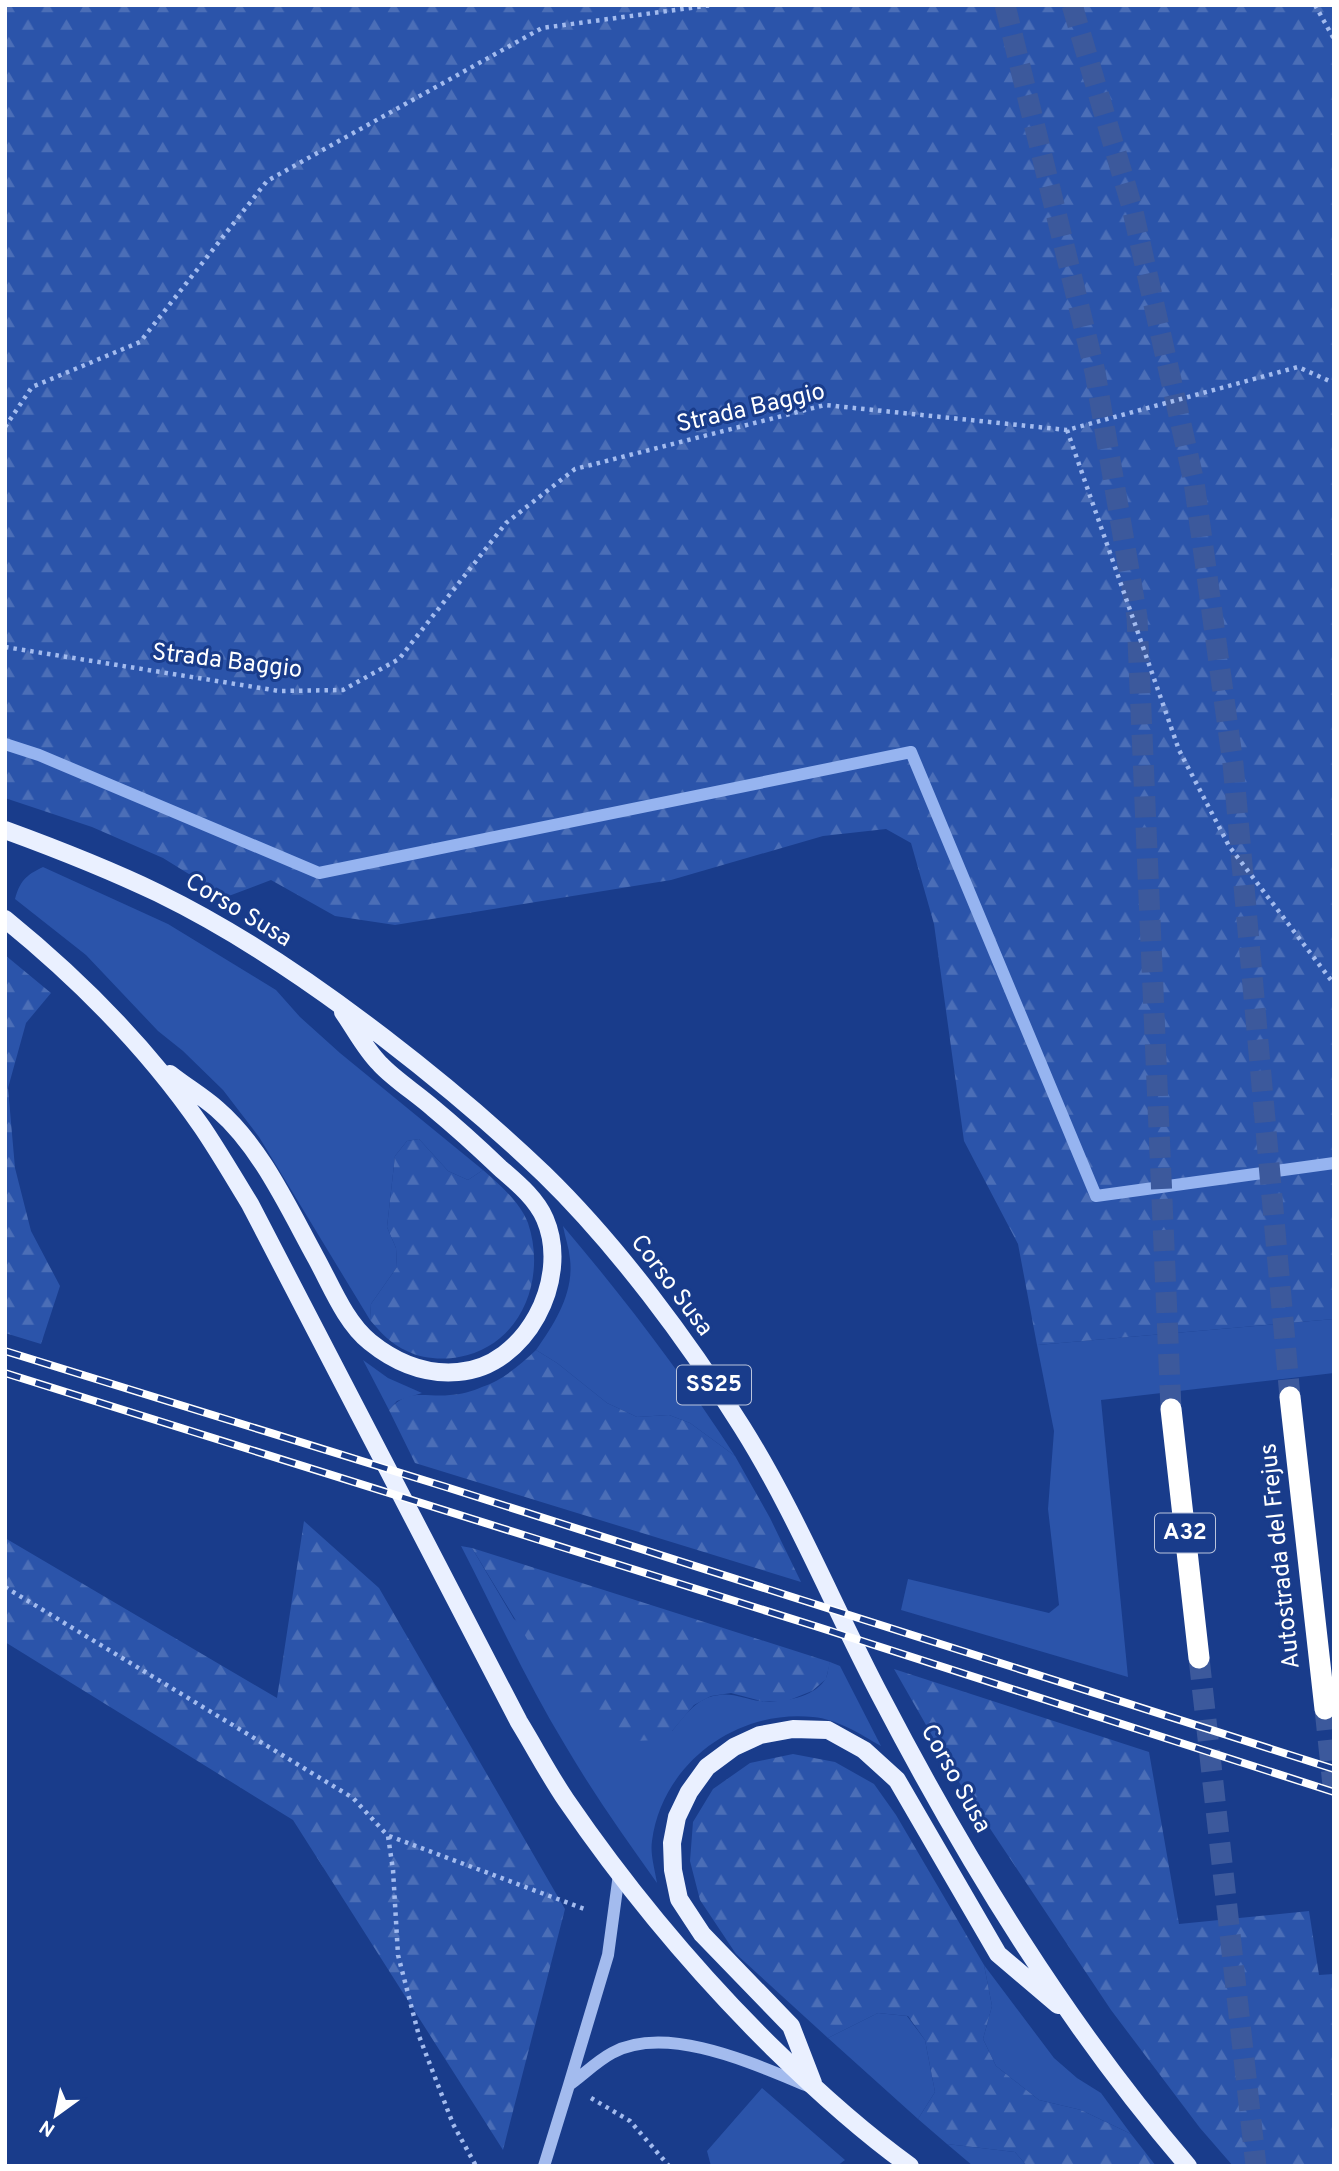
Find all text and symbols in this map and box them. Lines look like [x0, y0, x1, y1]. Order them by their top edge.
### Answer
street label: Strada Baggio [674, 377, 828, 441]
street label: Strada Baggio [150, 638, 304, 686]
street label: Corso Susa [179, 867, 297, 955]
street label: Corso Susa [623, 1229, 719, 1343]
road number: SS25 [677, 1366, 751, 1404]
street label: Autostrada del Frejus [1254, 1442, 1308, 1670]
road number: A32 [1155, 1514, 1215, 1552]
street label: Corso Susa [913, 1719, 997, 1839]
north arrow [21, 2080, 91, 2150]
text: N [36, 2114, 60, 2141]

